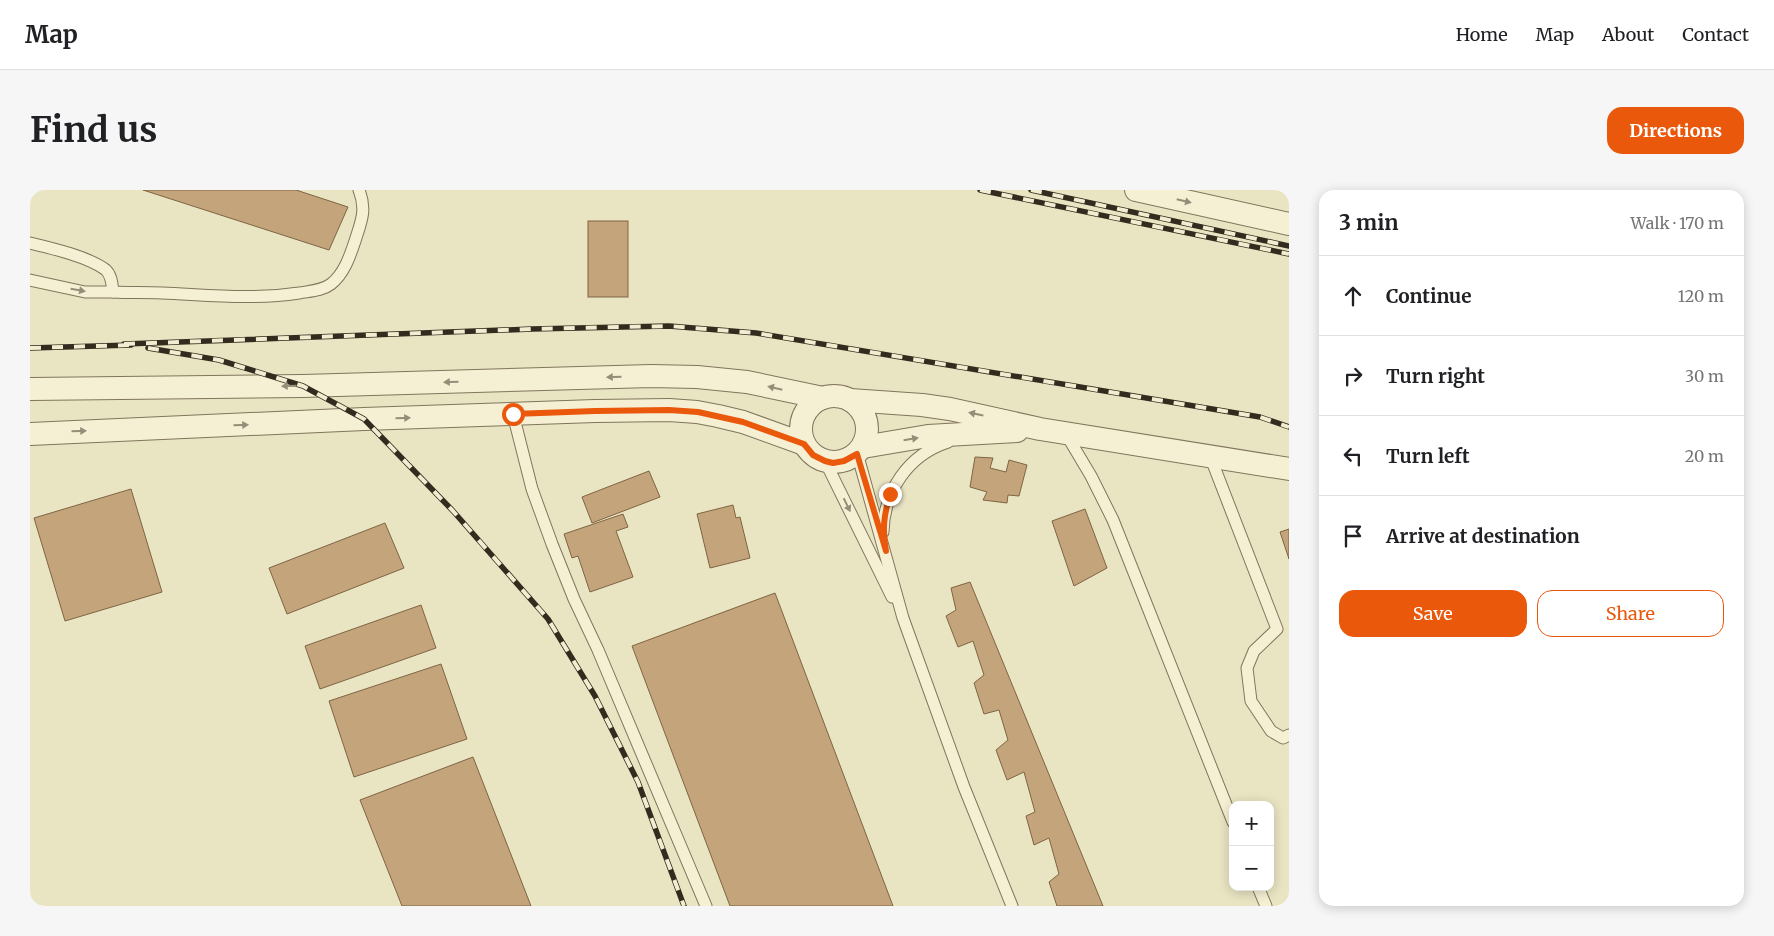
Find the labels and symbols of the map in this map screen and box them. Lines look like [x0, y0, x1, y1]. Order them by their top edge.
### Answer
one-way arrow [1176, 197, 1192, 205]
one-way arrow [70, 287, 86, 295]
one-way arrow [605, 374, 621, 382]
one-way arrow [443, 378, 459, 386]
one-way arrow [280, 382, 296, 390]
one-way arrow [768, 384, 783, 392]
route start [502, 403, 525, 426]
one-way arrow [968, 410, 983, 418]
one-way arrow [396, 414, 412, 422]
one-way arrow [233, 420, 249, 428]
one-way arrow [71, 427, 87, 435]
one-way arrow [903, 434, 919, 442]
route end [879, 483, 902, 506]
one-way arrow [843, 498, 851, 512]

